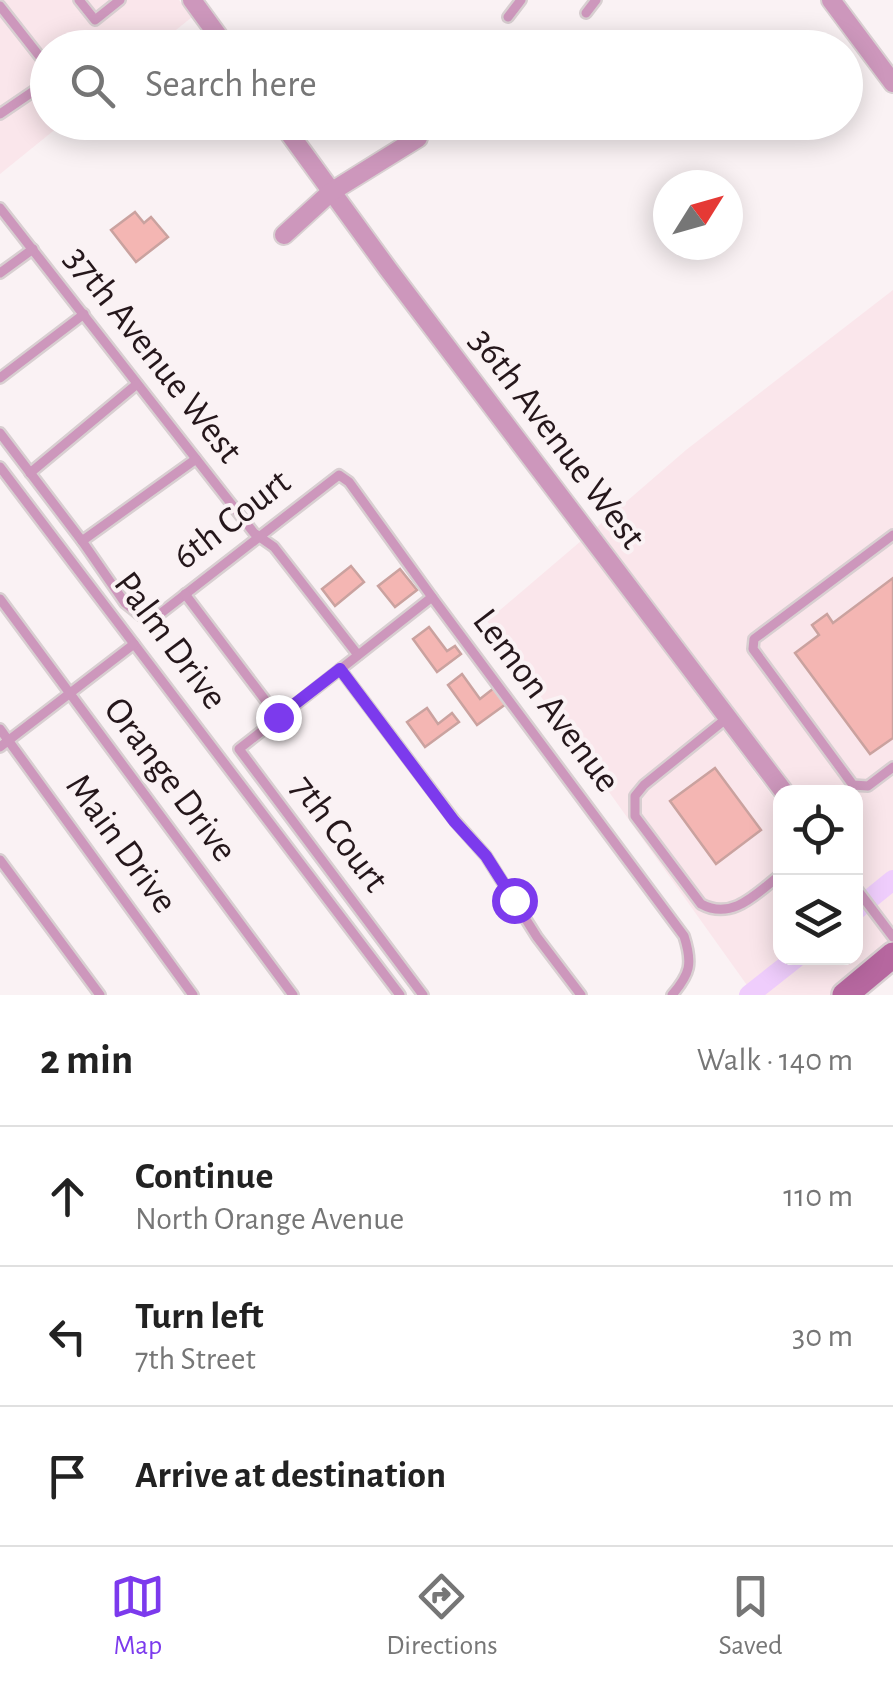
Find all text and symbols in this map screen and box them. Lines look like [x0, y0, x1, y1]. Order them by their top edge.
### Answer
search box [30, 30, 863, 140]
icon: search [65, 58, 120, 113]
text: Search here [145, 66, 317, 104]
north arrow [653, 170, 743, 260]
street label: 37th Avenue West [57, 240, 249, 470]
street label: 36th Avenue West [462, 322, 652, 556]
street label: 6th Court [166, 463, 298, 577]
street label: Palm Drive [106, 565, 234, 717]
street label: Lemon Avenue [465, 602, 627, 800]
street label: Orange Drive [96, 691, 244, 869]
route end [256, 695, 302, 741]
street label: Main Drive [58, 768, 184, 920]
street label: 7th Court [283, 769, 395, 899]
map controls [773, 785, 863, 965]
button: locate [773, 785, 863, 875]
button: layers [773, 875, 863, 965]
route start [492, 878, 538, 924]
text: 2 min [40, 1039, 133, 1081]
text: Walk · 140 m [697, 1044, 853, 1076]
text: Continue [135, 1158, 273, 1196]
icon: ahead [40, 1169, 95, 1224]
text: 110 m [783, 1180, 853, 1212]
text: North Orange Avenue [135, 1203, 404, 1235]
text: Turn left [135, 1298, 263, 1336]
icon: left [40, 1309, 95, 1364]
text: 30 m [792, 1320, 853, 1352]
text: 7th Street [135, 1343, 256, 1375]
icon: arrive [40, 1449, 95, 1504]
text: Arrive at destination [135, 1457, 446, 1495]
tab: Map [110, 1569, 165, 1663]
tab: Directions [386, 1569, 498, 1663]
tab: Saved [719, 1569, 783, 1663]

